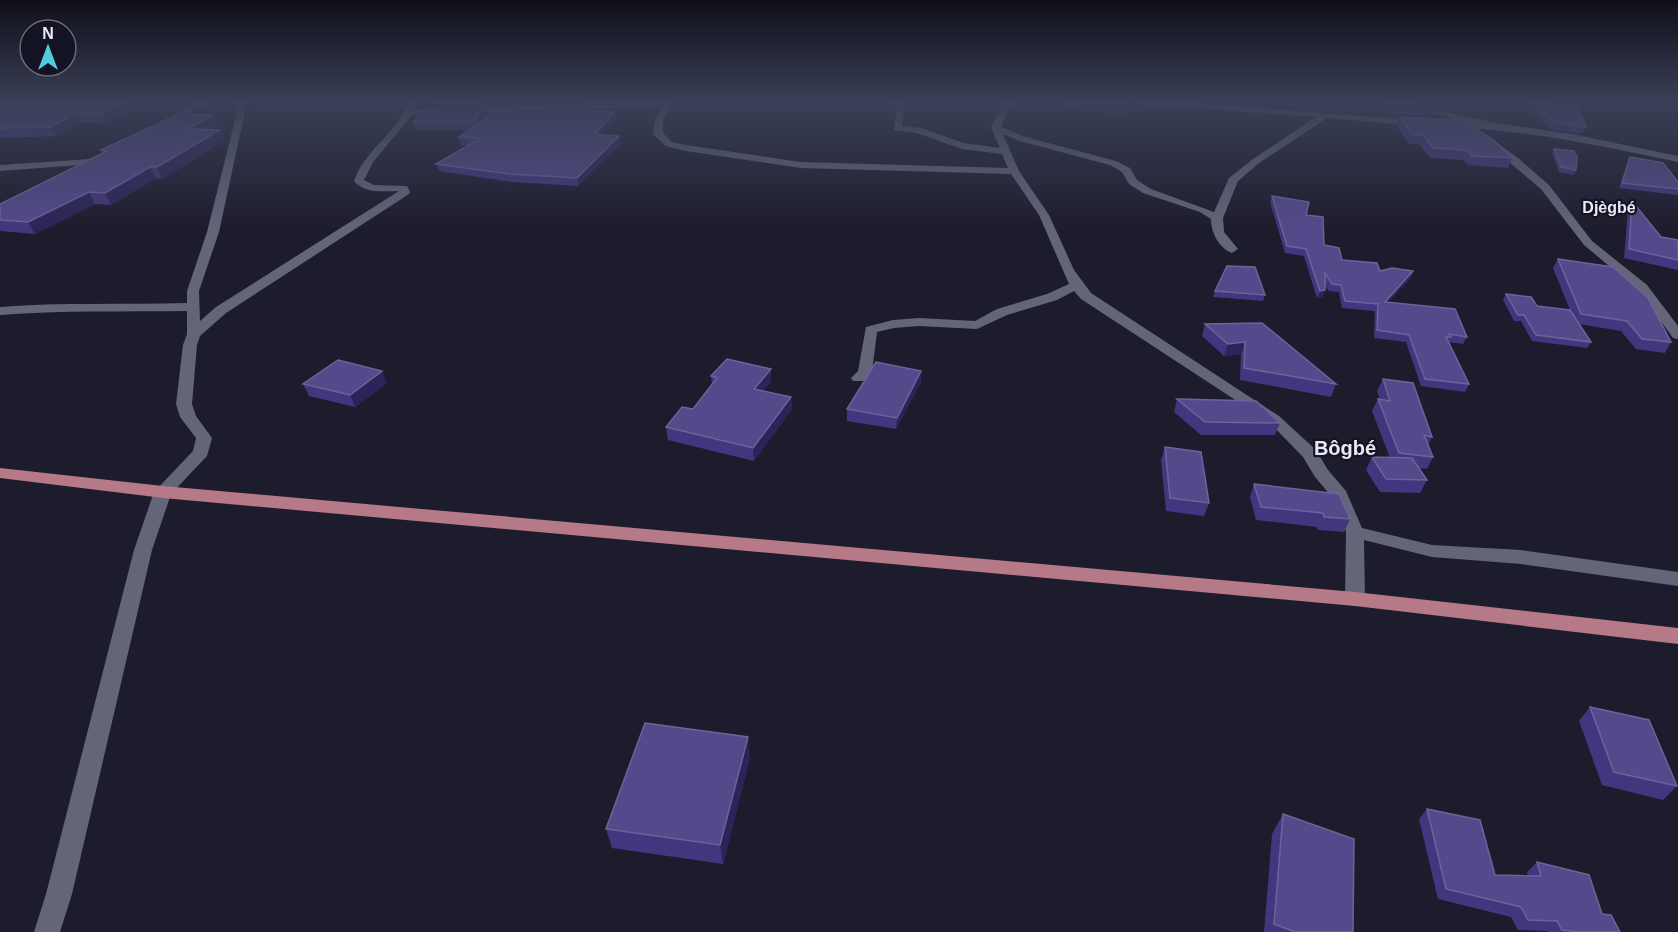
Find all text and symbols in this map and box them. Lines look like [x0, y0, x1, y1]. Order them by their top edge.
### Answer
north arrow [18, 18, 78, 78]
text: N [42, 25, 54, 42]
district label: Djègbé [1582, 199, 1636, 216]
district label: Bôgbé [1314, 437, 1376, 459]

